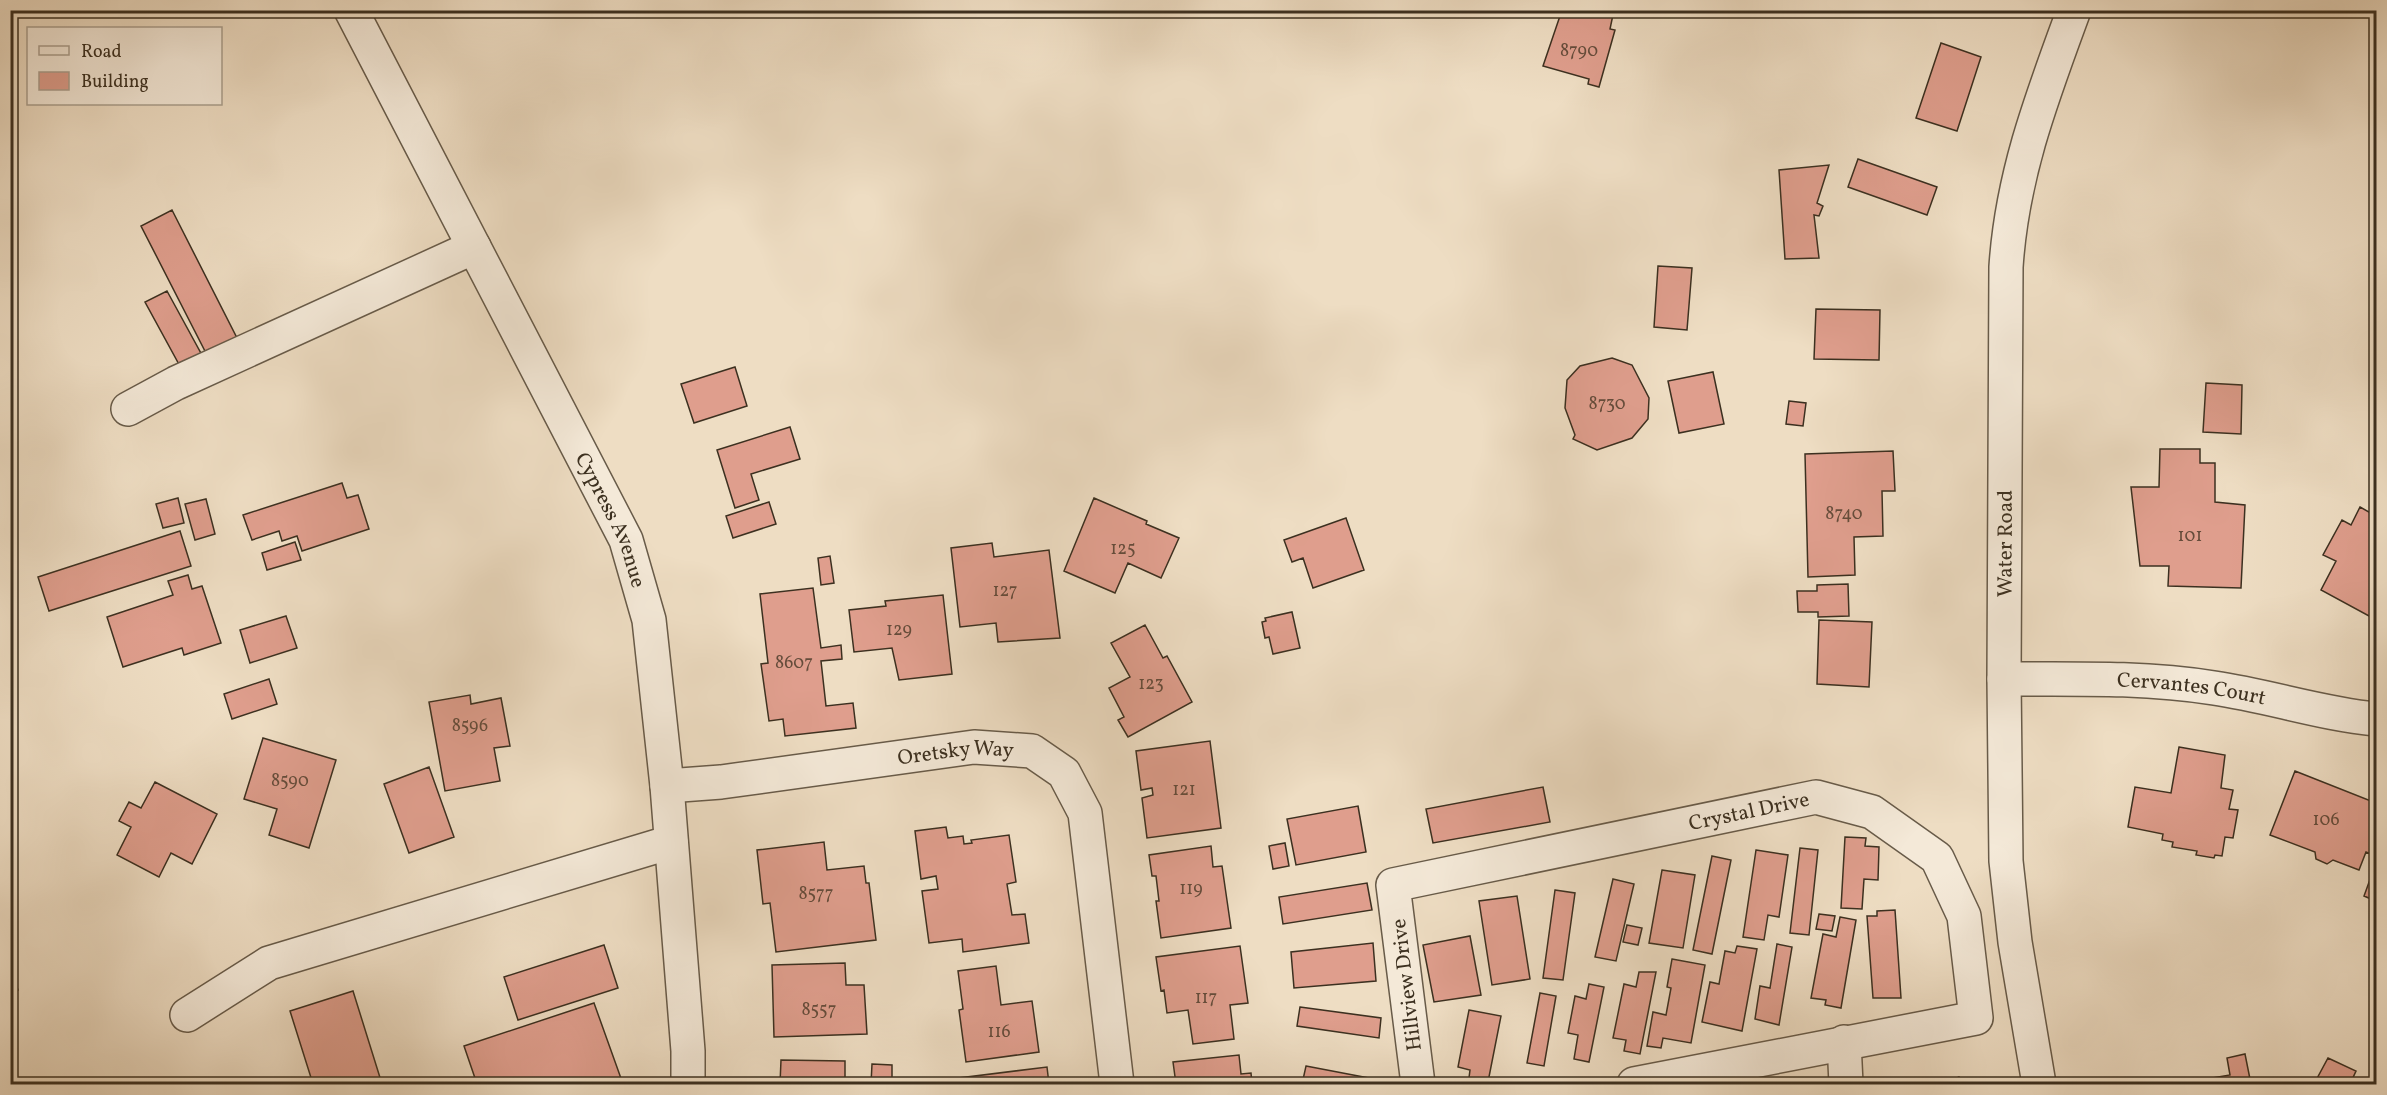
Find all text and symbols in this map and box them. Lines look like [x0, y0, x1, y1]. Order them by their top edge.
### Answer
legend [27, 27, 222, 105]
house number: 8790 [1560, 39, 1598, 64]
text: Road [81, 40, 122, 65]
text: Building [81, 70, 149, 95]
house number: 8730 [1588, 392, 1626, 417]
street label: Cypress Avenue [567, 448, 652, 591]
street label: Water Road [1991, 490, 2021, 597]
house number: 8740 [1825, 502, 1863, 527]
house number: 101 [2178, 524, 2202, 549]
house number: 125 [1110, 537, 1136, 562]
house number: 127 [993, 579, 1017, 604]
house number: 129 [886, 618, 912, 643]
house number: 8607 [775, 651, 813, 676]
street label: Cervantes Court [2116, 667, 2268, 713]
house number: 123 [1138, 672, 1164, 697]
house number: 8596 [452, 714, 488, 739]
street label: Oretsky Way [896, 734, 1015, 773]
house number: 8590 [271, 769, 309, 794]
house number: 121 [1172, 778, 1196, 803]
street label: Crystal Drive [1686, 786, 1812, 839]
house number: 106 [2312, 808, 2340, 833]
house number: 119 [1179, 877, 1203, 902]
house number: 8577 [798, 882, 834, 907]
street label: Hillview Drive [1385, 917, 1430, 1053]
house number: 117 [1195, 986, 1217, 1011]
house number: 8557 [801, 998, 837, 1023]
house number: 116 [987, 1020, 1011, 1045]

